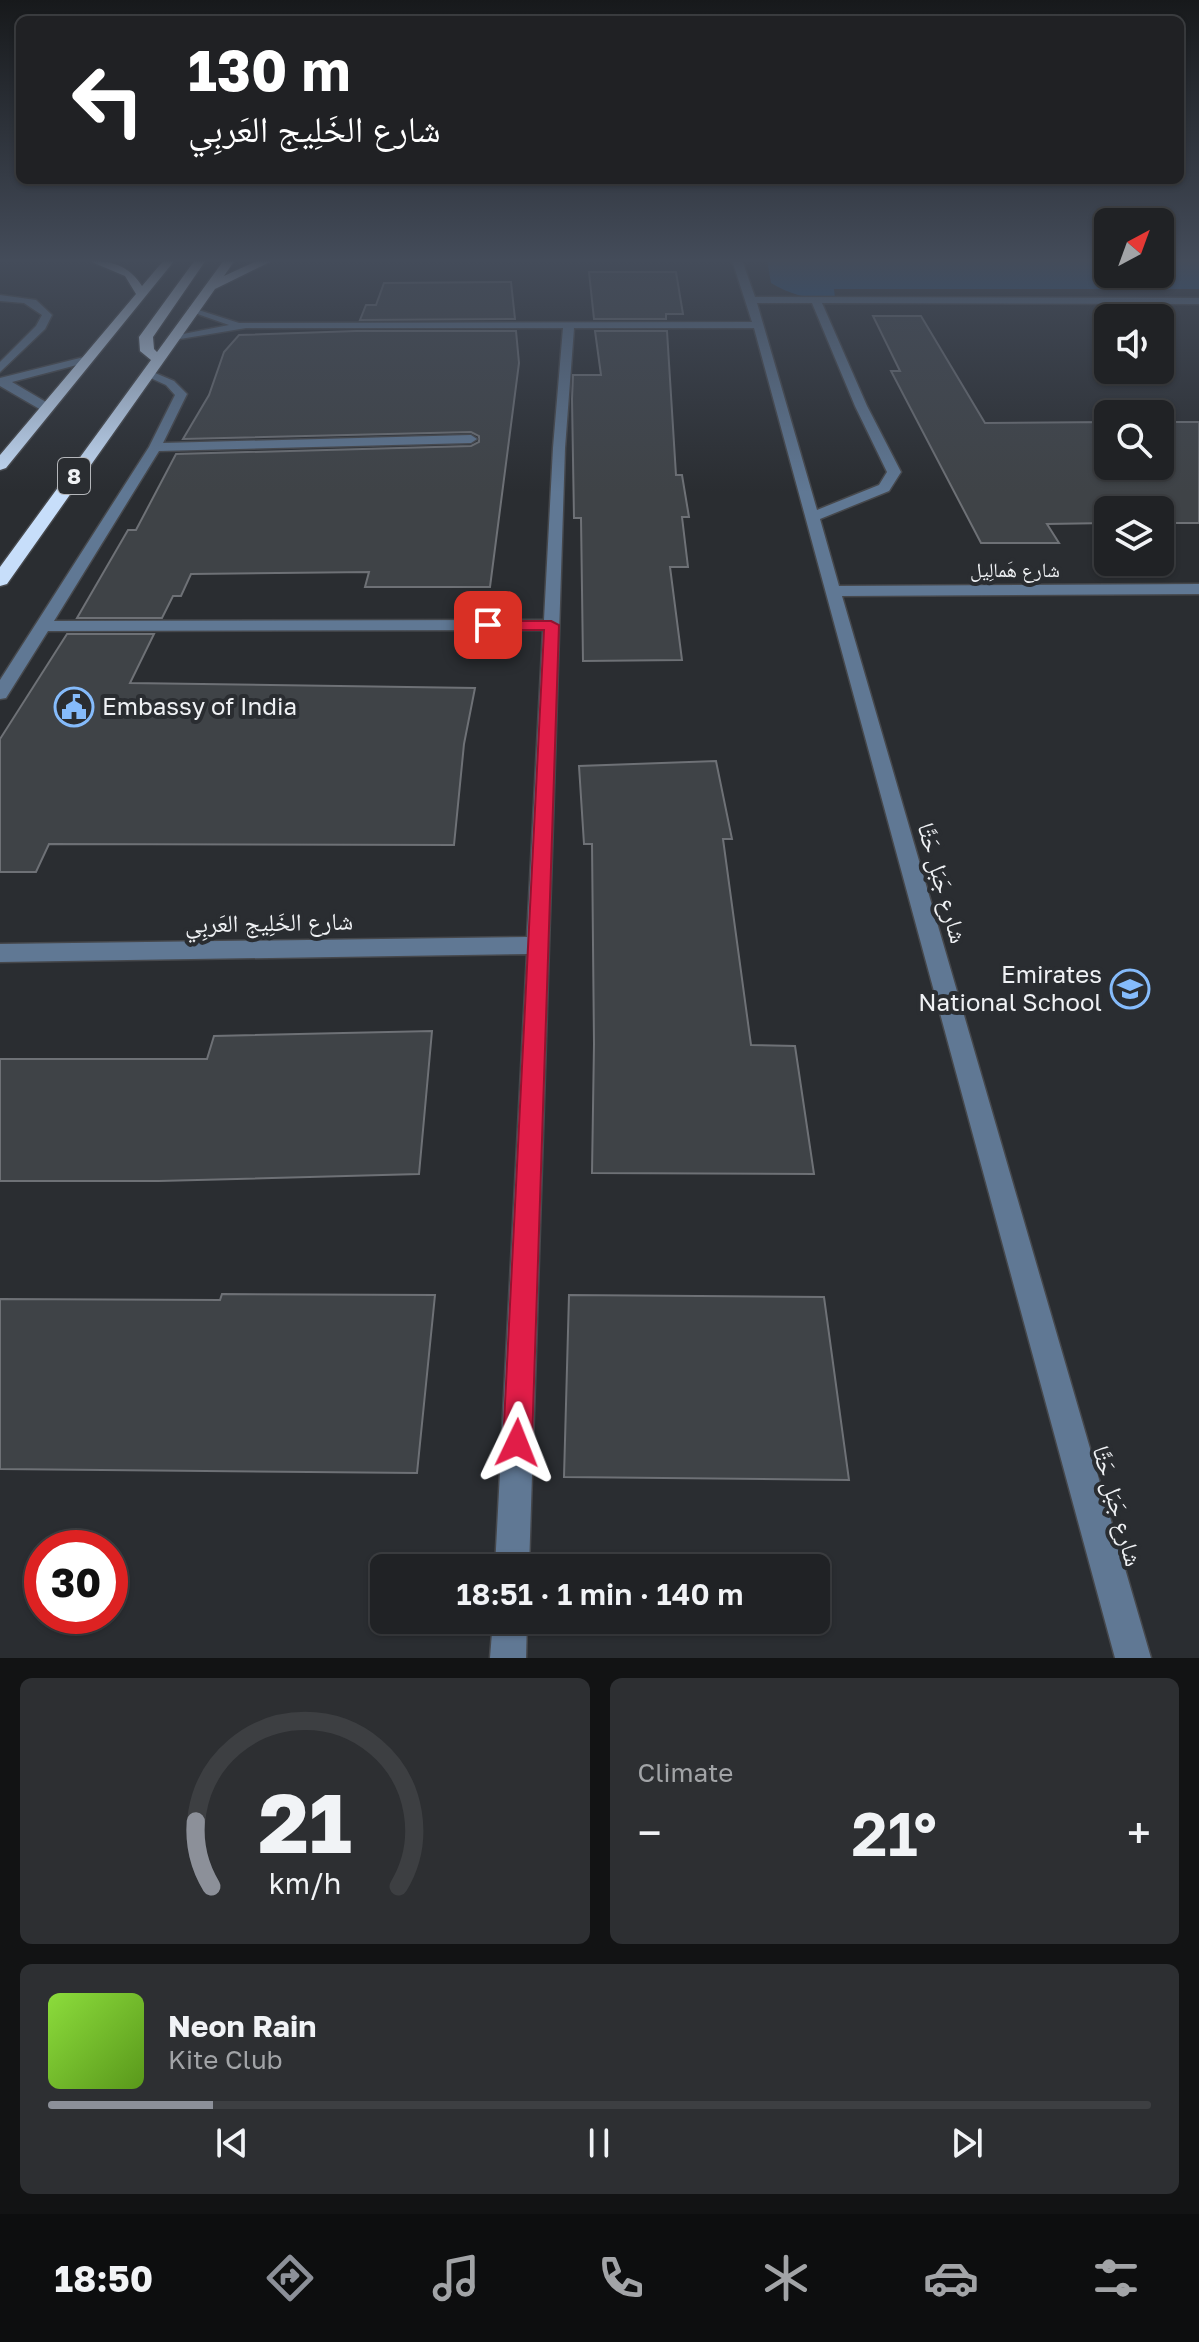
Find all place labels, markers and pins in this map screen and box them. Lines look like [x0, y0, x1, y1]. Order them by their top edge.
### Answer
pin [454, 591, 522, 659]
public building icon: Embassy of India [53, 686, 95, 728]
place label: Embassy of India [102, 691, 297, 720]
place label: Emirates National School [918, 959, 1102, 1016]
school or university icon: Emirates National School [1109, 968, 1151, 1010]

